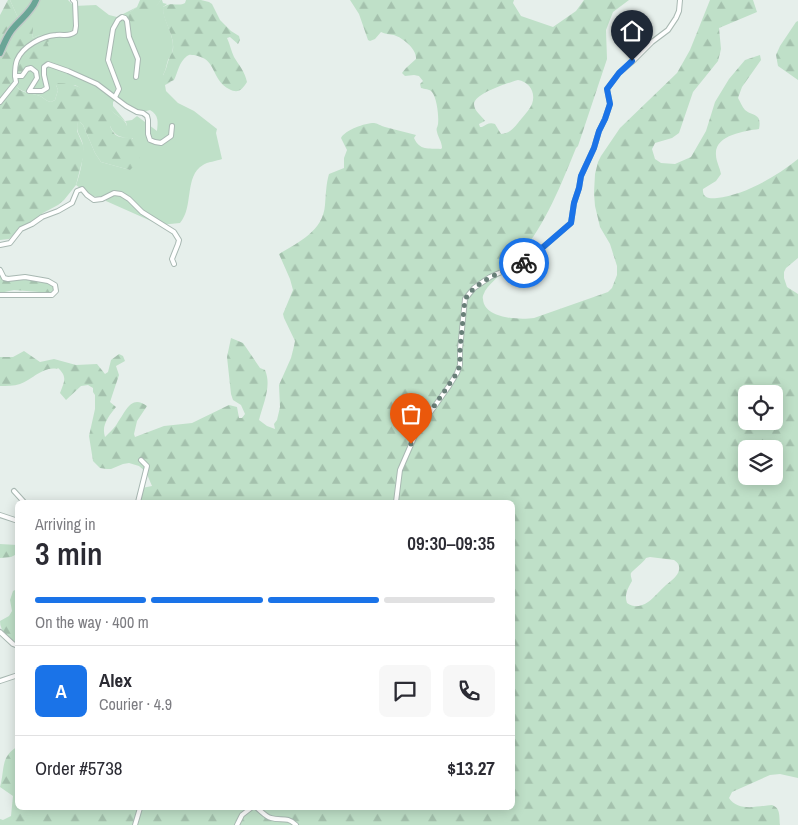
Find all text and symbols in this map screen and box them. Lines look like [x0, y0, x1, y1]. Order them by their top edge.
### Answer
pin [611, 10, 653, 61]
icon: home [618, 17, 646, 45]
courier [499, 238, 549, 288]
icon: bike [510, 249, 538, 277]
map controls [738, 385, 783, 485]
button: locate [738, 385, 783, 430]
pin [390, 393, 432, 444]
icon: bag [397, 400, 425, 428]
button: layers [738, 440, 783, 485]
text: Arriving in [35, 513, 96, 535]
text: 09:30–09:35 [407, 530, 495, 556]
text: 3 min [35, 532, 103, 575]
text: On the way · 400 m [35, 611, 149, 633]
button: chat [379, 665, 431, 717]
button: phone [443, 665, 495, 717]
text: Alex [99, 667, 132, 693]
text: A [55, 678, 67, 704]
text: Courier · 4.9 [99, 693, 172, 715]
text: Order #5738 [35, 755, 122, 781]
text: $13.27 [447, 755, 495, 781]

